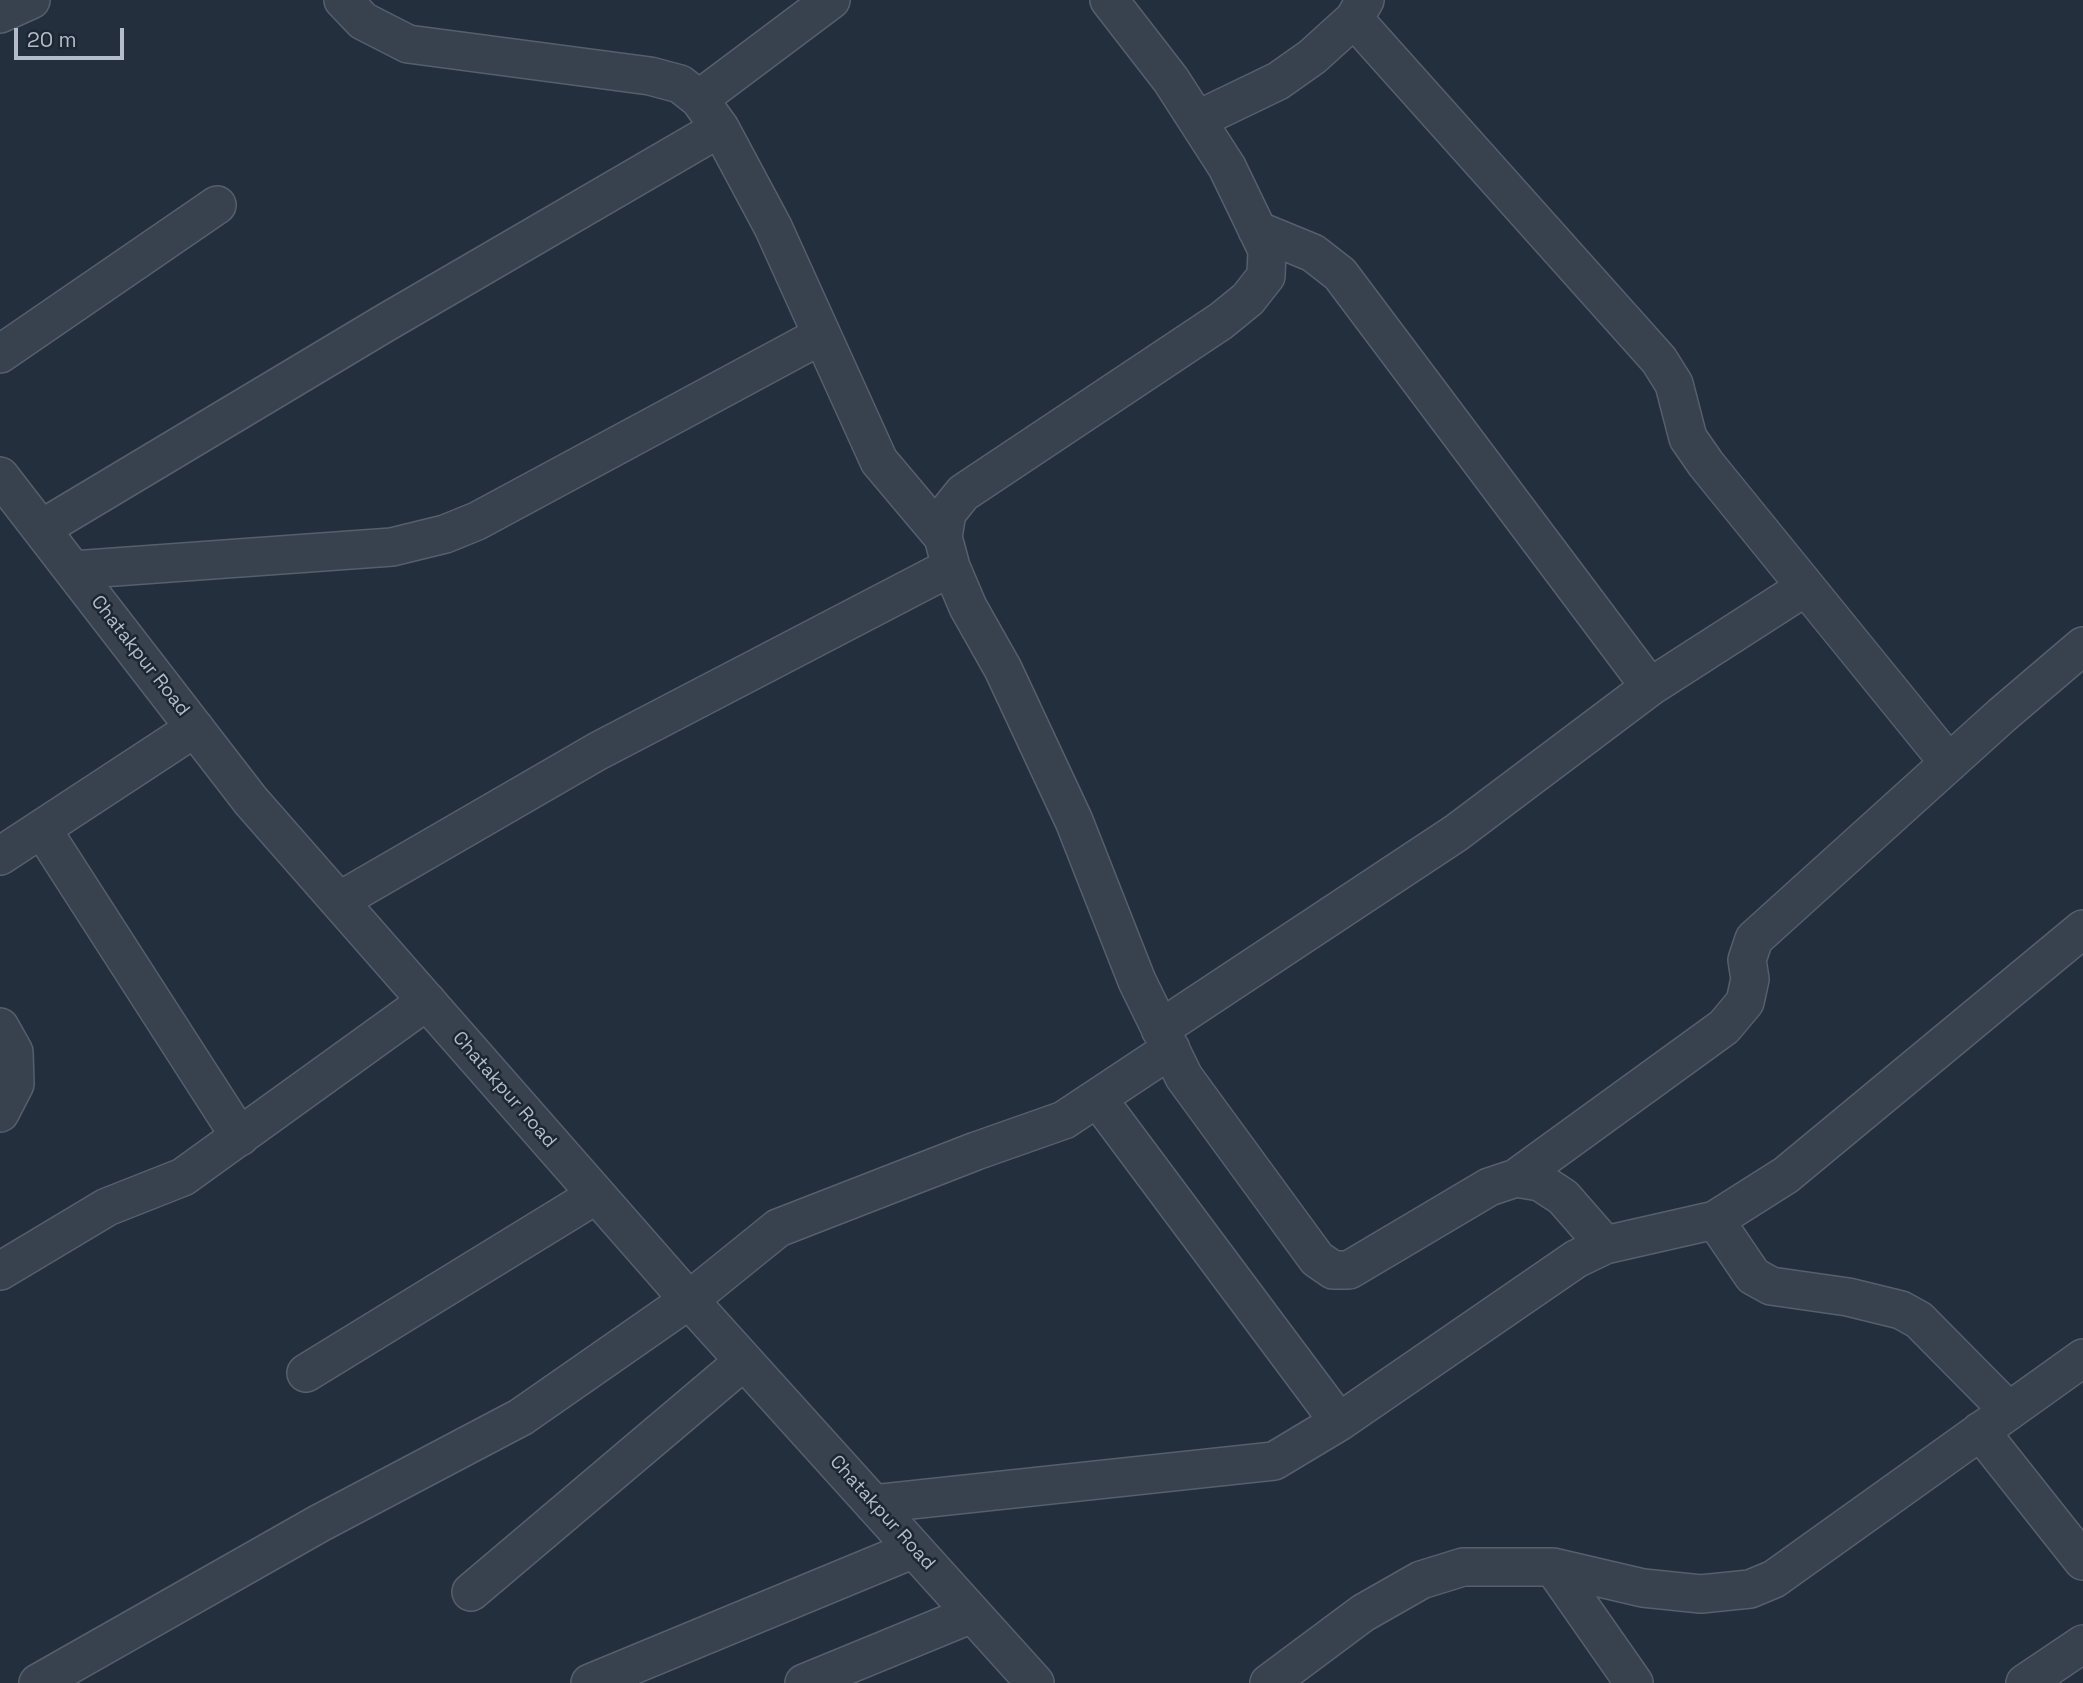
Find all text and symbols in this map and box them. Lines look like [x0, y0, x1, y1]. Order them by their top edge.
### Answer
scale bar [18, 14, 128, 58]
text: 20 m [27, 26, 77, 53]
street label: Chatakpur Road [86, 591, 194, 721]
street label: Chatakpur Road [447, 1027, 561, 1153]
street label: Chatakpur Road [824, 1451, 940, 1575]

